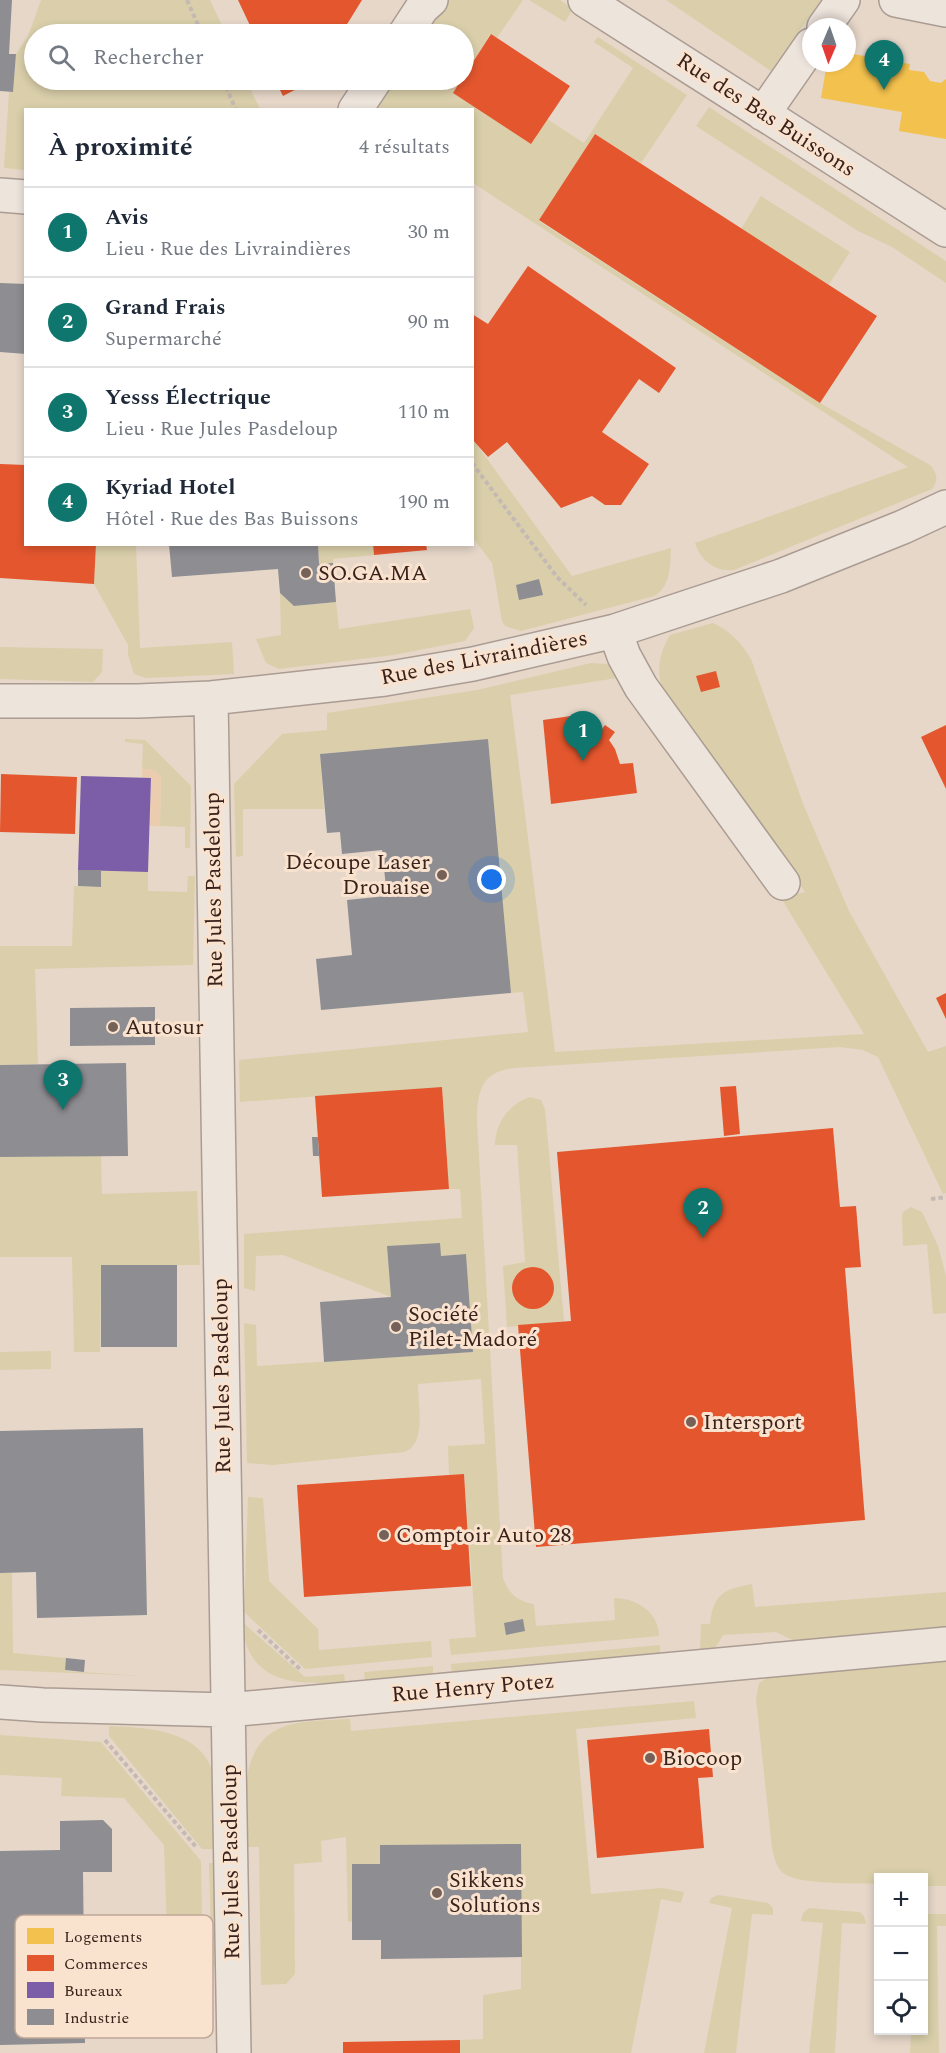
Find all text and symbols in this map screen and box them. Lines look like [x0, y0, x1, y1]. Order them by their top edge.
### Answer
north arrow [802, 18, 856, 72]
search box [24, 24, 474, 90]
pin: 4 [864, 40, 904, 90]
icon: search [45, 41, 78, 74]
text: Rechercher [93, 41, 204, 74]
street label: Rue des Bas Buissons [670, 45, 862, 185]
text: À proximité [48, 127, 193, 167]
text: 4 résultats [359, 132, 450, 162]
text: Avis [105, 201, 149, 234]
text: 1 [62, 217, 73, 247]
text: 30 m [408, 217, 450, 247]
text: Lieu · Rue des Livraindières [105, 234, 351, 264]
text: Grand Frais [105, 291, 226, 324]
text: 2 [62, 307, 73, 337]
text: 90 m [408, 307, 450, 337]
text: Supermarché [105, 324, 222, 354]
text: Yesss Électrique [105, 381, 271, 414]
text: 3 [62, 397, 73, 427]
text: 110 m [398, 397, 450, 427]
text: Lieu · Rue Jules Pasdeloup [105, 414, 338, 444]
text: Kyriad Hotel [105, 471, 235, 504]
text: 4 [62, 487, 73, 517]
text: 190 m [398, 487, 450, 517]
text: Hôtel · Rue des Bas Buissons [105, 504, 359, 534]
place label: SO.GA.MA [318, 557, 427, 590]
marker: SO.GA.MA [299, 566, 313, 580]
street label: Rue des Livraindières [378, 622, 590, 694]
pin: 1 [564, 712, 602, 761]
street label: Rue Jules Pasdeloup [196, 792, 232, 988]
place label: Découpe Laser Drouaise [285, 846, 430, 904]
your location [477, 865, 506, 894]
marker: Découpe Laser Drouaise [435, 868, 449, 882]
place label: Autosur [125, 1011, 204, 1044]
marker: Autosur [106, 1020, 120, 1034]
pin: 3 [44, 1060, 82, 1110]
pin: 2 [684, 1188, 722, 1238]
street label: Rue Jules Pasdeloup [204, 1278, 240, 1474]
place label: Société Pilet-Madoré [408, 1298, 537, 1356]
marker: Société Pilet-Madoré [389, 1320, 403, 1334]
place label: Intersport [703, 1406, 802, 1439]
marker: Intersport [684, 1415, 698, 1429]
place label: Comptoir Auto 28 [396, 1519, 572, 1552]
marker: Comptoir Auto 28 [377, 1528, 391, 1542]
street label: Rue Henry Potez [390, 1664, 556, 1712]
place label: Biocoop [662, 1742, 742, 1775]
marker: Biocoop [643, 1751, 657, 1765]
street label: Rue Jules Pasdeloup [213, 1764, 249, 1960]
place label: Sikkens Solutions [449, 1864, 541, 1922]
map controls [874, 1873, 928, 2035]
button: + [874, 1873, 928, 1927]
marker: Sikkens Solutions [430, 1886, 444, 1900]
legend [15, 1915, 213, 2038]
text: Logements [64, 1925, 142, 1949]
button: − [874, 1927, 928, 1981]
text: Commerces [64, 1952, 148, 1976]
text: Bureaux [64, 1979, 122, 2003]
button: locate [874, 1981, 928, 2035]
text: Industrie [64, 2006, 129, 2030]

